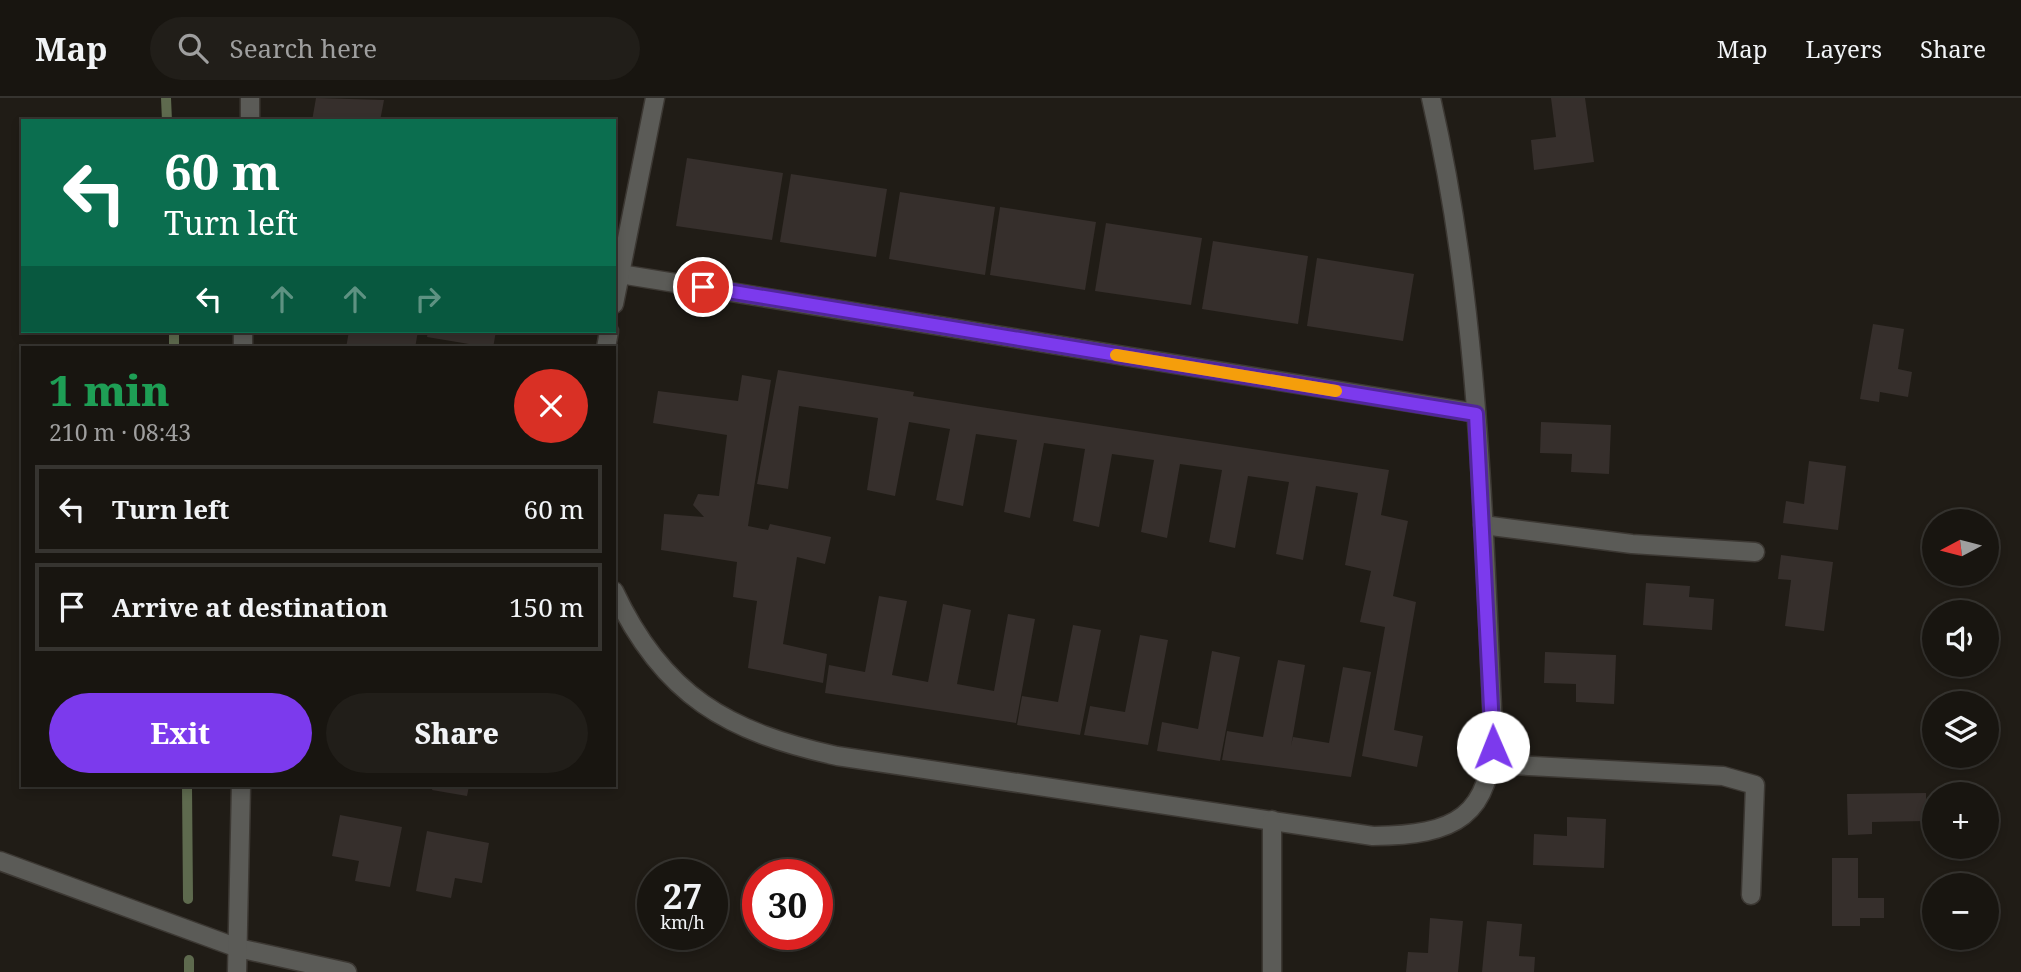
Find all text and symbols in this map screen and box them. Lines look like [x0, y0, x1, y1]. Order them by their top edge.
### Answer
search box [150, 17, 640, 80]
text: Map [35, 26, 108, 71]
icon: search [174, 29, 212, 67]
text: Search here [230, 30, 377, 66]
text: Map [1717, 32, 1768, 65]
text: Layers [1806, 32, 1882, 65]
text: Share [1920, 32, 1986, 65]
text: 60 m [164, 138, 280, 204]
icon: left [49, 147, 140, 238]
text: Turn left [164, 201, 298, 244]
pin [673, 257, 733, 317]
icon: arrive [684, 268, 722, 306]
icon: left [190, 280, 228, 318]
icon: ahead [263, 280, 301, 318]
icon: ahead [336, 280, 374, 318]
icon: right [409, 280, 447, 318]
text: 1 min [49, 361, 170, 418]
button: close [514, 369, 588, 443]
text: 210 m · 08:43 [49, 416, 191, 448]
icon: left [53, 490, 91, 528]
text: Turn left [112, 491, 229, 527]
text: 60 m [524, 491, 584, 527]
north arrow [1922, 509, 1998, 586]
map controls [1922, 509, 1999, 950]
icon: arrive [53, 588, 91, 626]
text: Arrive at destination [112, 589, 388, 625]
text: 150 m [509, 589, 584, 625]
button: sound [1922, 600, 1999, 677]
button: layers [1922, 691, 1999, 768]
button: Exit [49, 693, 312, 773]
button: Share [326, 693, 588, 773]
position arrow [1456, 710, 1530, 784]
button: + [1922, 782, 1999, 859]
speed limit sign: 30 [742, 859, 833, 950]
text: 27 [663, 872, 702, 919]
button: − [1922, 873, 1999, 950]
text: km/h [660, 910, 705, 934]

